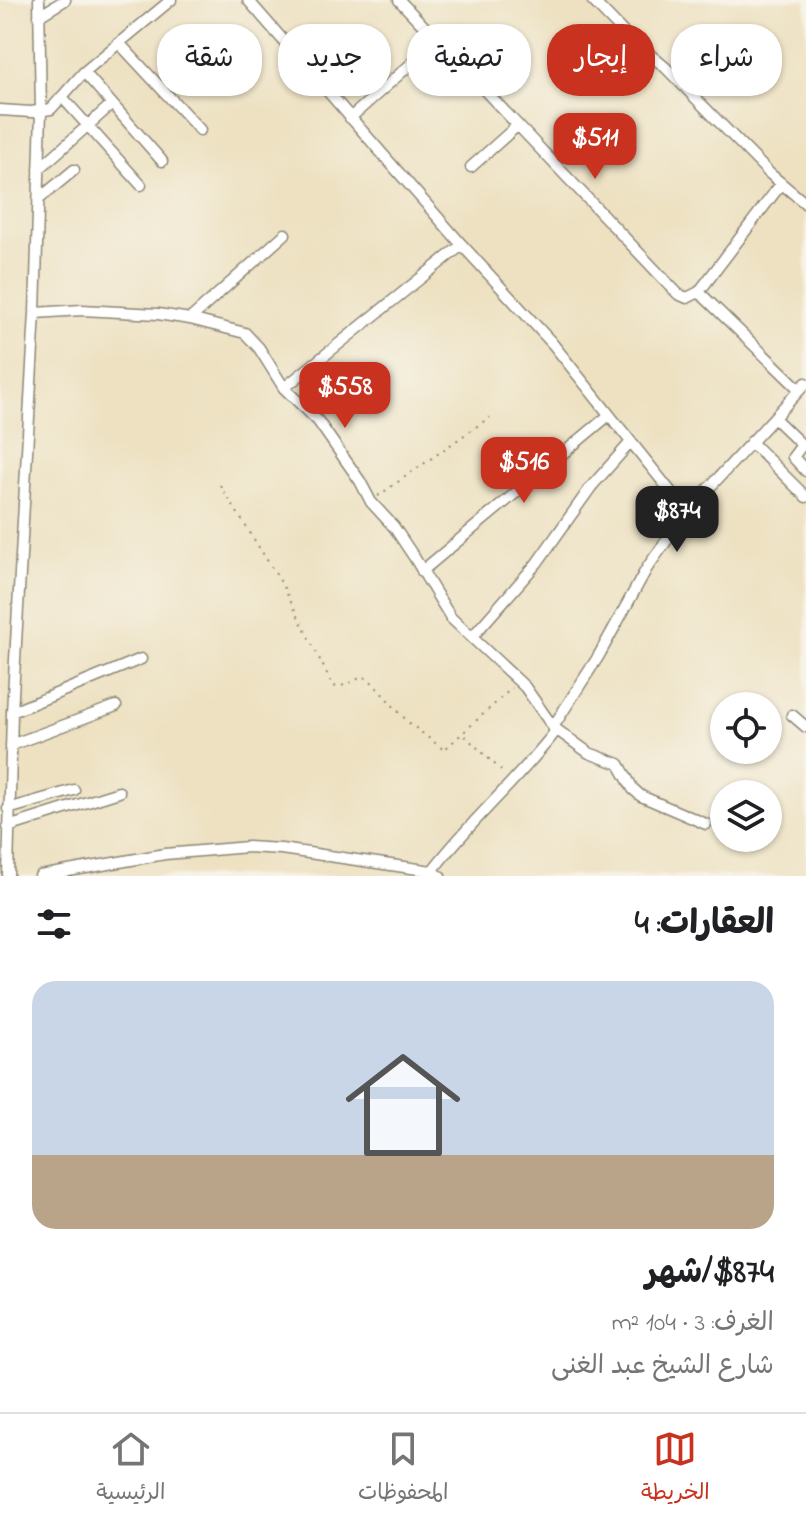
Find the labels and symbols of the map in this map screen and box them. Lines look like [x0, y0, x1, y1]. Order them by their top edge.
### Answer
pin: $511 [548, 113, 642, 181]
pin: $558 [298, 362, 392, 430]
pin: $516 [477, 437, 571, 505]
pin: $874 [630, 486, 724, 554]

